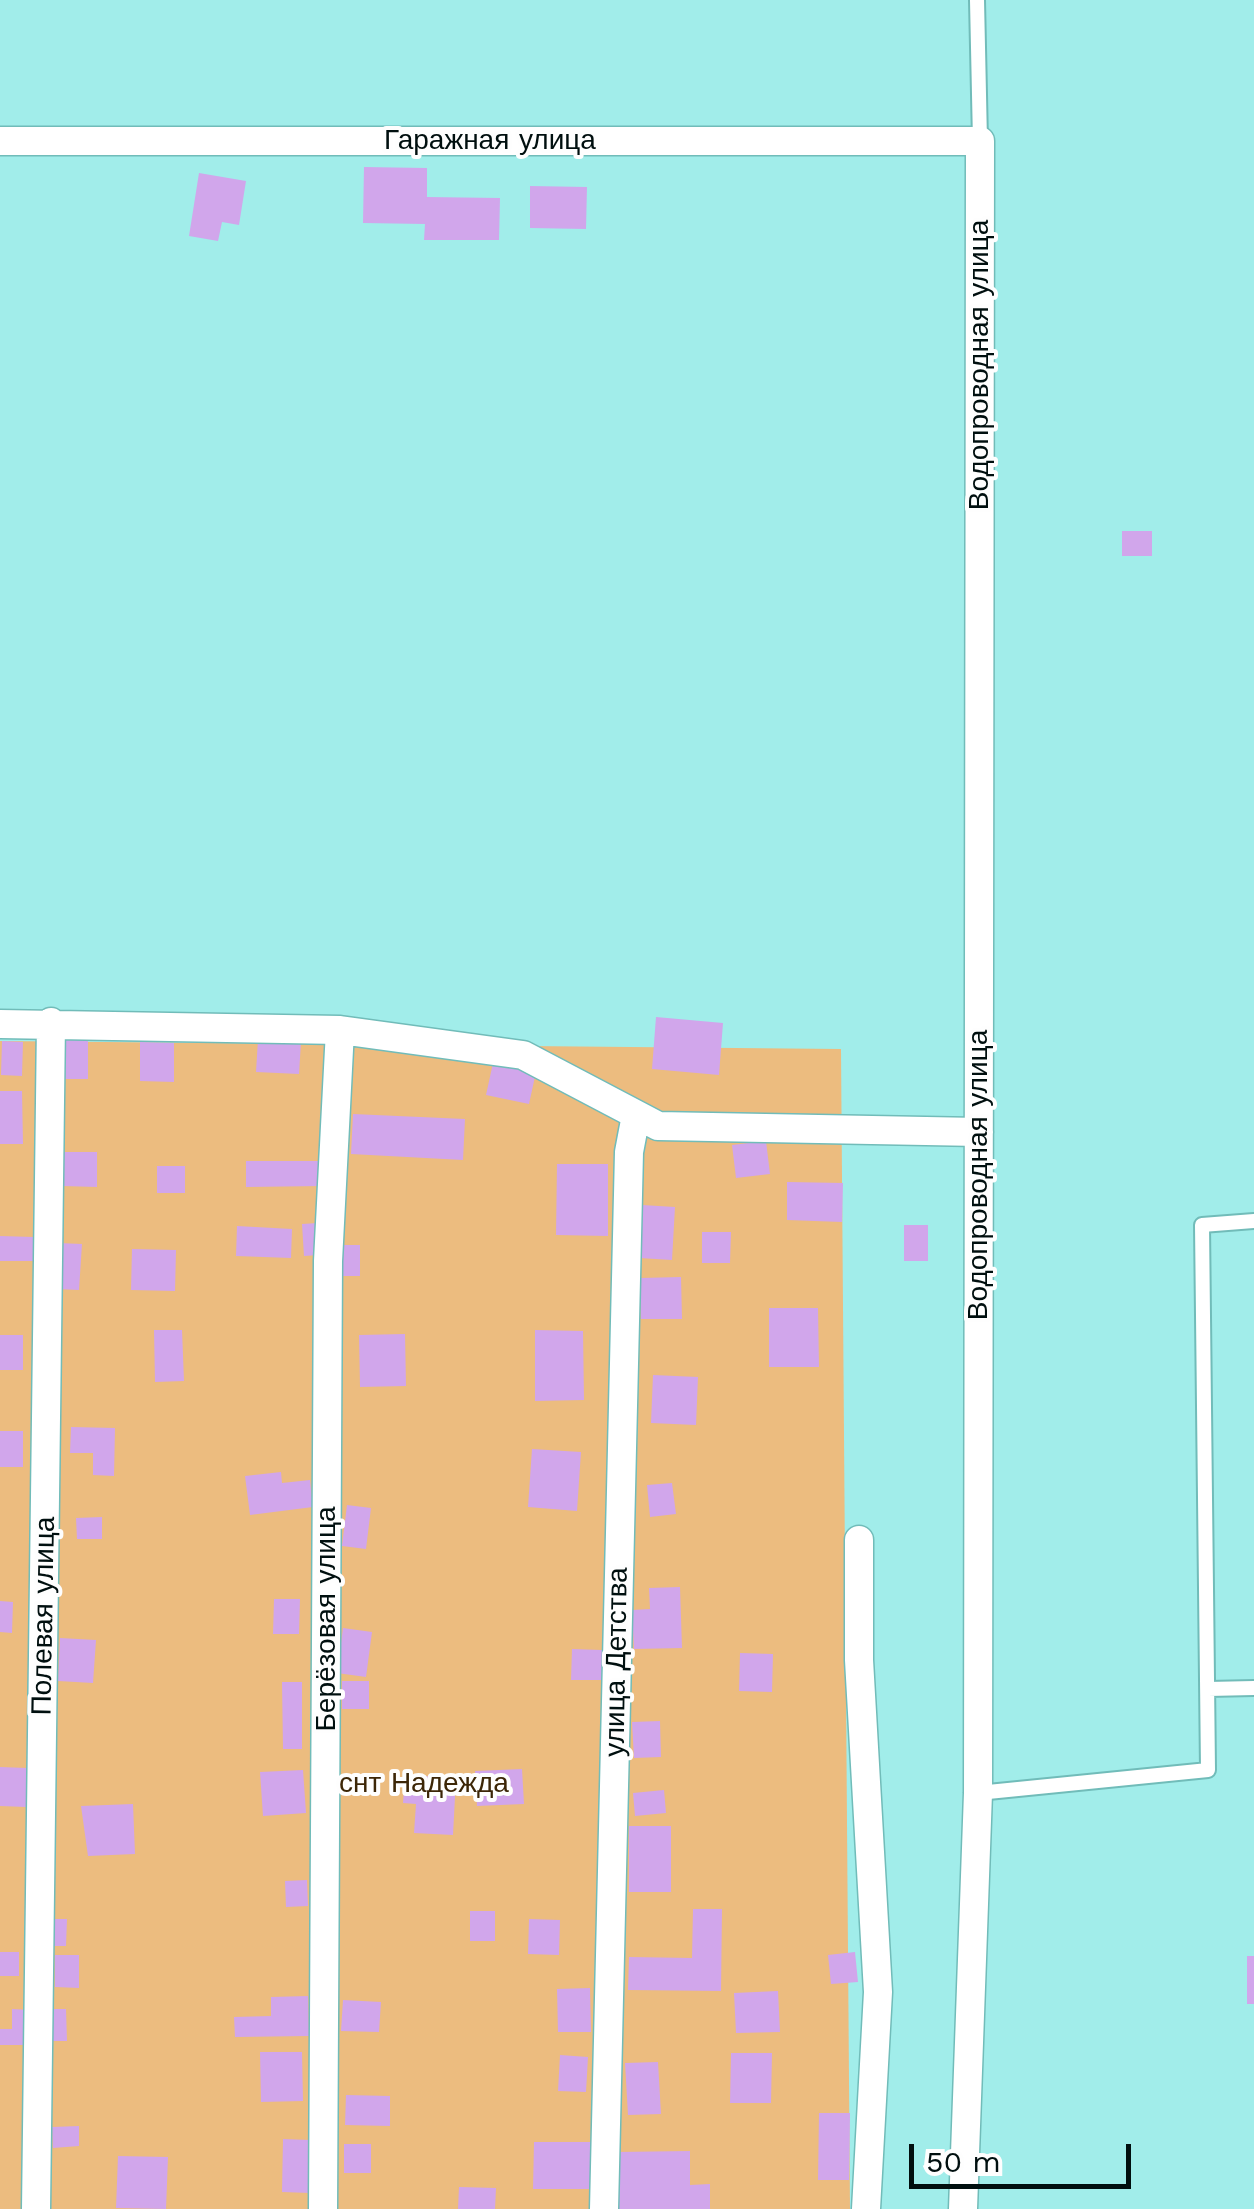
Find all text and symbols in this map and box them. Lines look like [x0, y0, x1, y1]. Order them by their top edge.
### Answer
street label: Гаражная улица [384, 124, 596, 158]
street label: Водопроводная улица [963, 220, 997, 510]
street label: Водопроводная улица [962, 1030, 996, 1320]
street label: Берёзовая улица [310, 1506, 344, 1732]
street label: Полевая улица [25, 1516, 63, 1716]
street label: улица Детства [599, 1567, 635, 1757]
park label: снт Надежда [339, 1767, 509, 1801]
scale bar [914, 2124, 1136, 2186]
text: 50 m [926, 2144, 1001, 2179]

